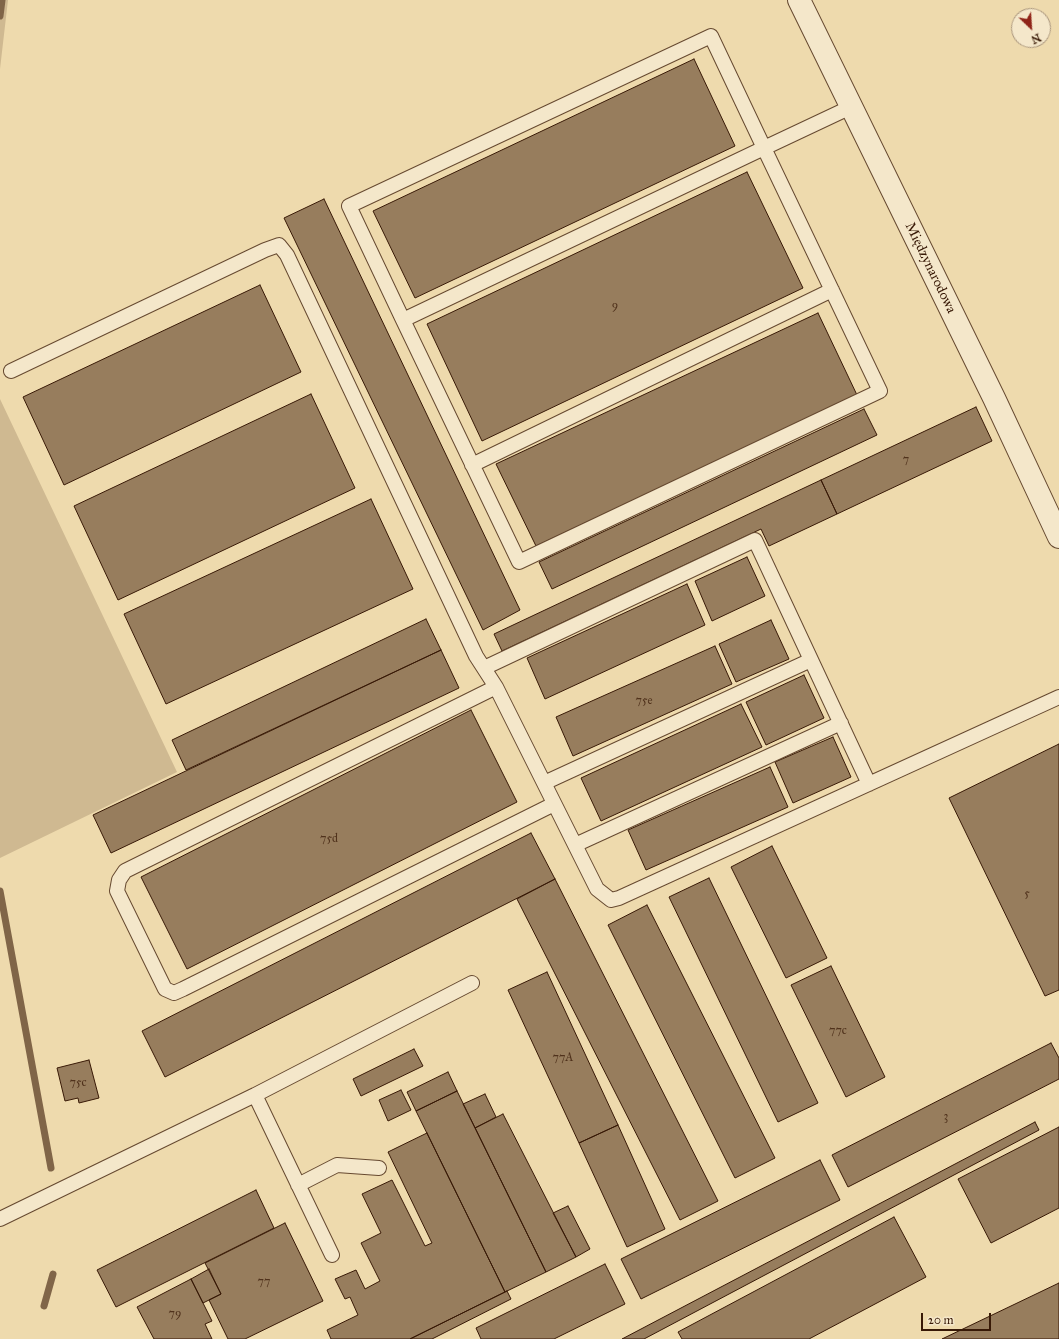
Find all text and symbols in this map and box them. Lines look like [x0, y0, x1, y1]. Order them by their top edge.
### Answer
north arrow [1011, 8, 1051, 48]
text: N [1029, 31, 1043, 46]
street label: Międzynarodowa [901, 220, 959, 316]
house number: 9 [612, 299, 618, 313]
house number: 7 [903, 453, 909, 467]
house number: 75e [636, 694, 652, 708]
house number: 75d [320, 832, 338, 846]
house number: 5 [1024, 887, 1030, 901]
house number: 77c [829, 1024, 847, 1038]
house number: 77A [553, 1051, 573, 1065]
house number: 75c [69, 1076, 87, 1090]
house number: 3 [944, 1110, 948, 1124]
house number: 77 [258, 1275, 270, 1289]
scale bar [923, 1305, 993, 1331]
house number: 79 [169, 1307, 181, 1321]
text: 20 m [928, 1313, 954, 1327]

